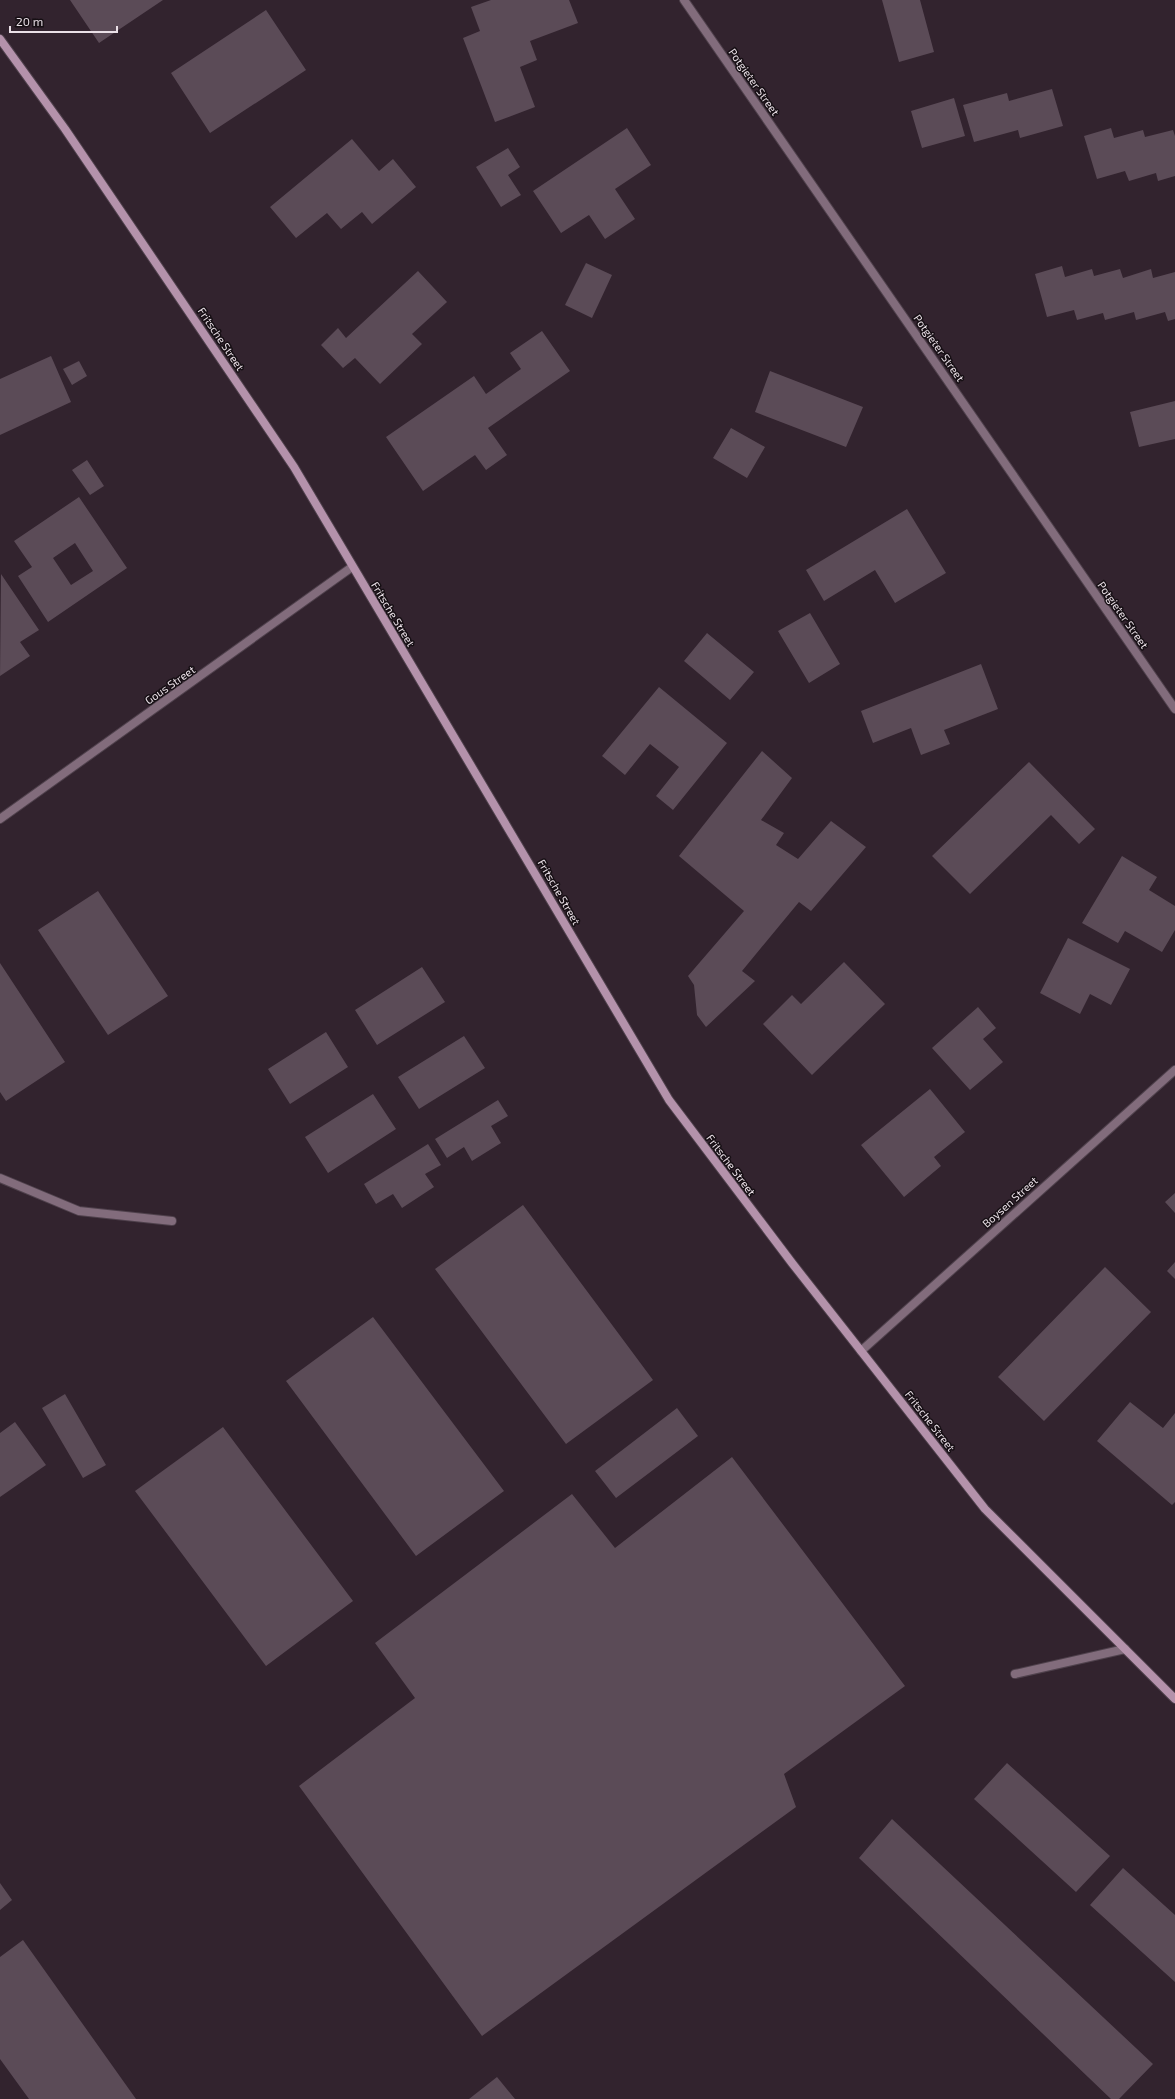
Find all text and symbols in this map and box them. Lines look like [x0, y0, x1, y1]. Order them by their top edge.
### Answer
scale bar [10, 8, 117, 34]
text: 20 m [16, 14, 43, 28]
street label: Potgieter Street [726, 46, 782, 118]
street label: Fritsche Street [196, 305, 247, 373]
street label: Potgieter Street [911, 312, 967, 384]
street label: Fritsche Street [369, 579, 418, 649]
street label: Potgieter Street [1095, 579, 1151, 651]
street label: Gous Street [142, 663, 197, 707]
street label: Fritsche Street [535, 857, 583, 927]
street label: Fritsche Street [704, 1131, 759, 1198]
street label: Boysen Street [979, 1173, 1040, 1230]
street label: Fritsche Street [903, 1388, 958, 1454]

